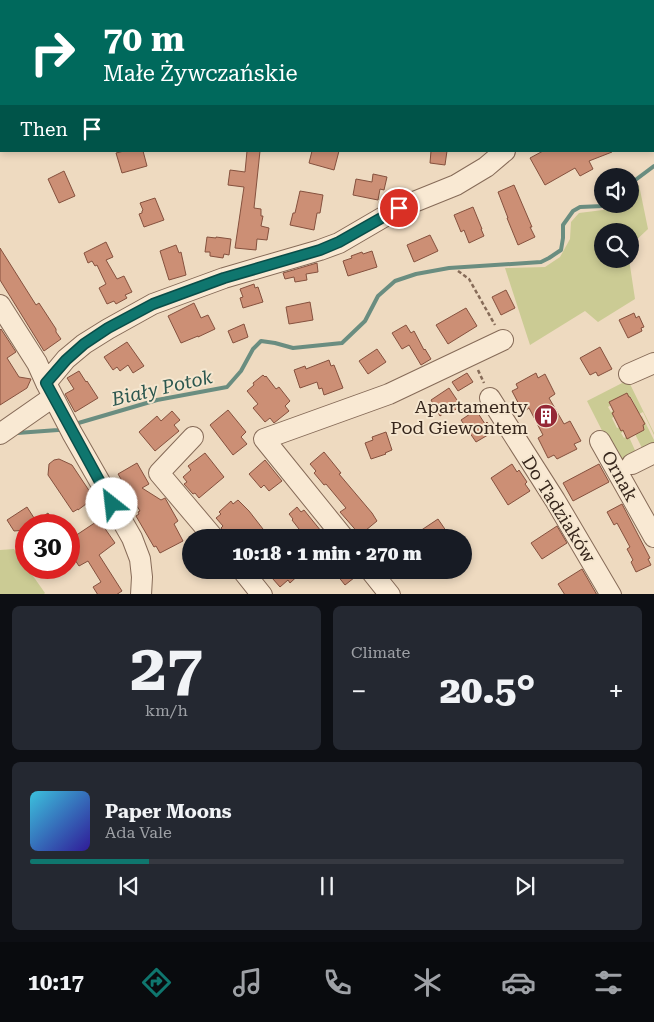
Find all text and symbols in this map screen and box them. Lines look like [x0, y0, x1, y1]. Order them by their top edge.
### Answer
text: 70 m [103, 19, 185, 60]
icon: right [20, 20, 85, 85]
text: Małe Żywczańskie [103, 61, 298, 86]
icon: arrive [78, 115, 106, 143]
text: Then [20, 118, 68, 141]
map controls [594, 168, 639, 268]
button: sound [594, 168, 639, 213]
pin [378, 187, 420, 229]
icon: arrive [385, 194, 413, 222]
button: search [594, 223, 639, 268]
water label: Biały Potok [108, 365, 215, 411]
place label: Apartamenty Pod Giewontem [390, 396, 528, 438]
building icon: Apartamenty Pod Giewontem [533, 403, 559, 429]
street label: Ornak [598, 447, 642, 505]
street label: Do Tadziaków [518, 452, 600, 566]
position arrow [85, 477, 137, 529]
speed limit sign: 30 [15, 514, 80, 579]
text: 10:18 · 1 min · 270 m [232, 542, 422, 565]
text: 27 [130, 630, 203, 706]
text: Climate [351, 643, 410, 662]
text: 20.5° [440, 668, 535, 712]
text: − [351, 675, 367, 708]
text: + [608, 675, 624, 708]
text: km/h [145, 701, 188, 720]
text: Paper Moons [105, 800, 232, 823]
text: Ada Vale [105, 823, 172, 842]
icon: previous [115, 872, 143, 900]
icon: pause [313, 872, 341, 900]
icon: next [511, 872, 539, 900]
icon: directions [139, 965, 174, 1000]
icon: music [230, 965, 265, 1000]
icon: phone [320, 965, 355, 1000]
icon: climate [410, 965, 445, 1000]
icon: car [501, 965, 536, 1000]
icon: filters [591, 965, 626, 1000]
text: 10:17 [28, 970, 84, 995]

